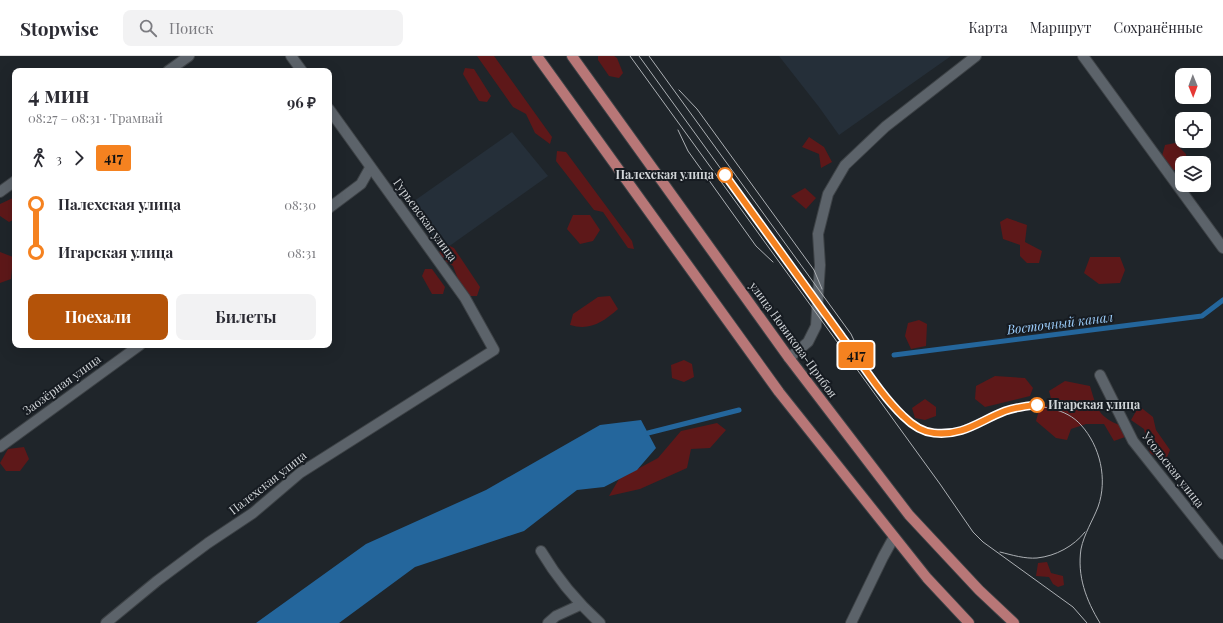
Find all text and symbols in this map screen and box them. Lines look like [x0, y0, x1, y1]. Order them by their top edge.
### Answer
search box [123, 10, 403, 46]
text: Stopwise [20, 15, 99, 41]
icon: search [137, 17, 159, 39]
text: Поиск [169, 18, 214, 38]
text: Карта [968, 18, 1008, 37]
text: Маршрут [1030, 18, 1092, 37]
text: Сохранённые [1114, 18, 1203, 37]
north arrow [1175, 68, 1211, 104]
map controls [1175, 68, 1211, 192]
text: 4 мин [28, 79, 89, 109]
text: 96 ₽ [287, 92, 316, 112]
text: 08:27 – 08:31 · Трамвай [28, 109, 163, 126]
button: locate [1175, 112, 1211, 148]
icon: walk [28, 147, 50, 169]
icon: forward [68, 147, 90, 169]
text: 417 [104, 148, 123, 167]
text: 3 [56, 150, 62, 167]
button: layers [1175, 156, 1211, 192]
place label: Палехская улица [616, 166, 715, 182]
marker: Палехская улица [717, 167, 733, 183]
street label: Гурьевская улица [390, 175, 461, 264]
text: Палехская улица [58, 194, 181, 214]
text: 08:30 [284, 196, 316, 213]
text: Игарская улица [58, 242, 173, 262]
text: 08:31 [287, 244, 316, 261]
street label: улица Новикова-Прибоя [746, 278, 842, 401]
button: Поехали [28, 294, 168, 340]
button: Билеты [176, 294, 316, 340]
water label: Восточный канал [1005, 308, 1114, 338]
line badge: 417 [833, 342, 879, 368]
text: 417 [846, 345, 866, 364]
street label: Заозёрная улица [19, 350, 104, 418]
place label: Игарская улица [1048, 396, 1141, 412]
marker: Игарская улица [1029, 397, 1045, 413]
street label: Усольская улица [1139, 427, 1208, 511]
street label: Палехская улица [225, 447, 309, 518]

